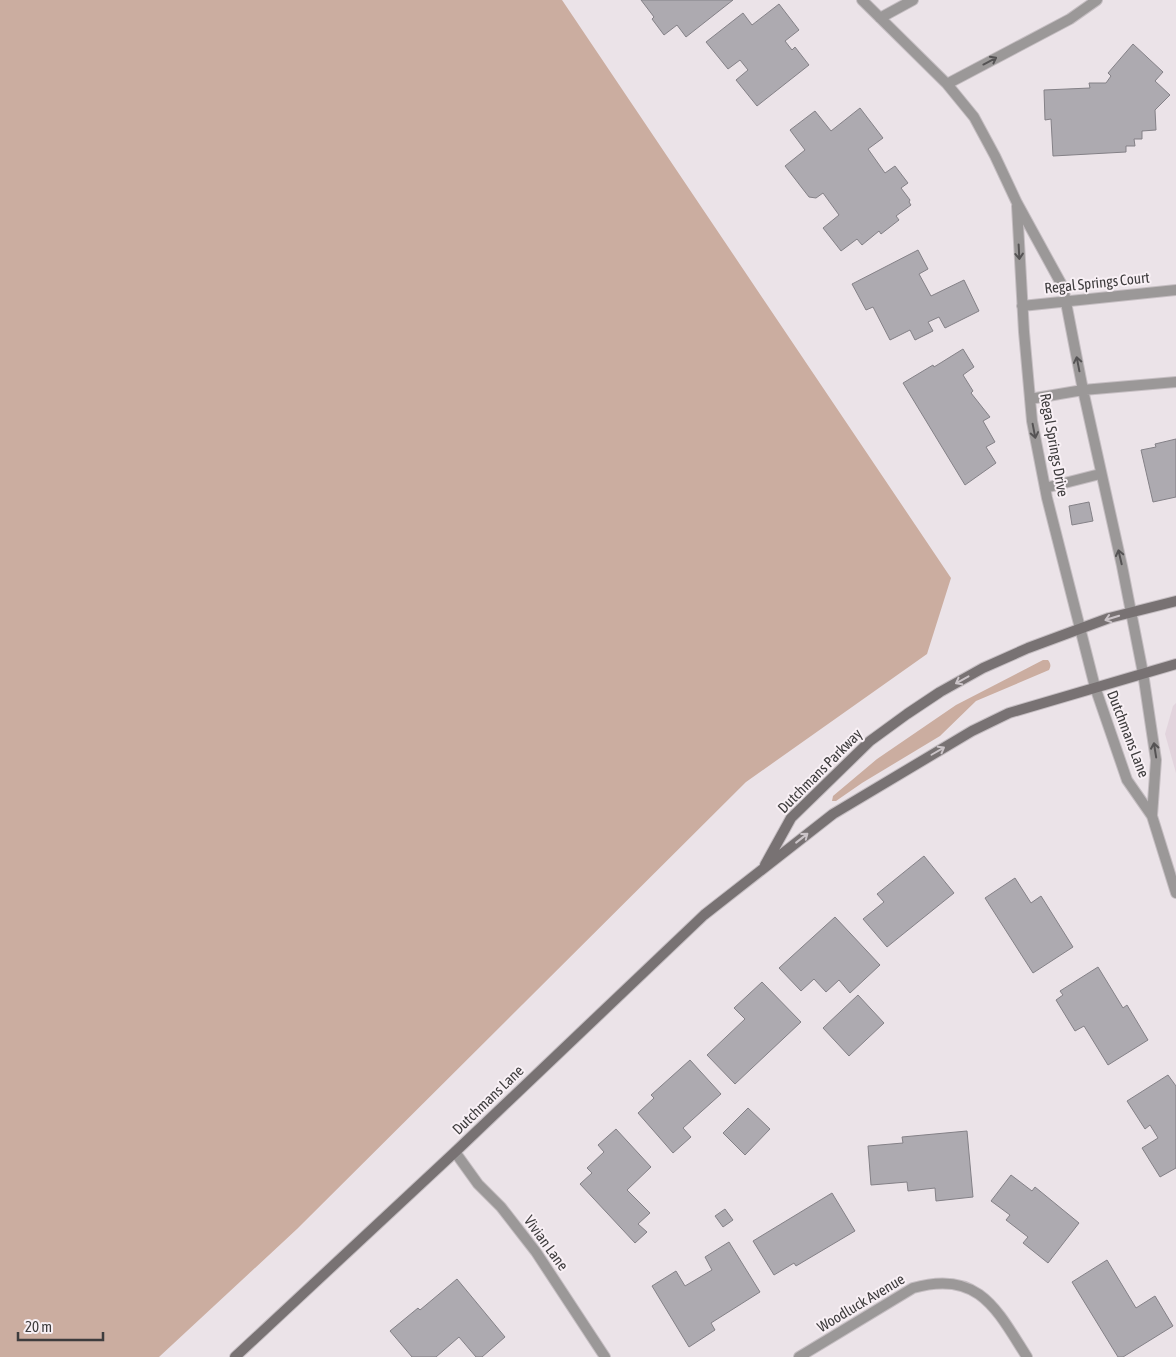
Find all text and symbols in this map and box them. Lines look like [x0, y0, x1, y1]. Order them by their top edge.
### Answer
one-way arrow [982, 56, 997, 65]
one-way arrow [1015, 244, 1024, 260]
street label: Regal Springs Court [1044, 269, 1150, 296]
one-way arrow [1073, 356, 1082, 372]
street label: Regal Springs Drive [1037, 392, 1072, 498]
one-way arrow [1029, 423, 1039, 439]
one-way arrow [1115, 549, 1124, 565]
one-way arrow [1104, 613, 1120, 623]
one-way arrow [955, 676, 970, 685]
street label: Dutchmans Lane [1104, 688, 1153, 780]
street label: Dutchmans Parkway [774, 725, 865, 816]
one-way arrow [1150, 742, 1160, 758]
one-way arrow [931, 745, 945, 755]
one-way arrow [795, 833, 808, 844]
street label: Dutchmans Lane [449, 1061, 527, 1138]
street label: Vivian Lane [521, 1212, 572, 1274]
street label: Woodluck Avenue [814, 1270, 908, 1335]
scale bar [18, 1310, 102, 1342]
text: 20 m [25, 1318, 52, 1335]

